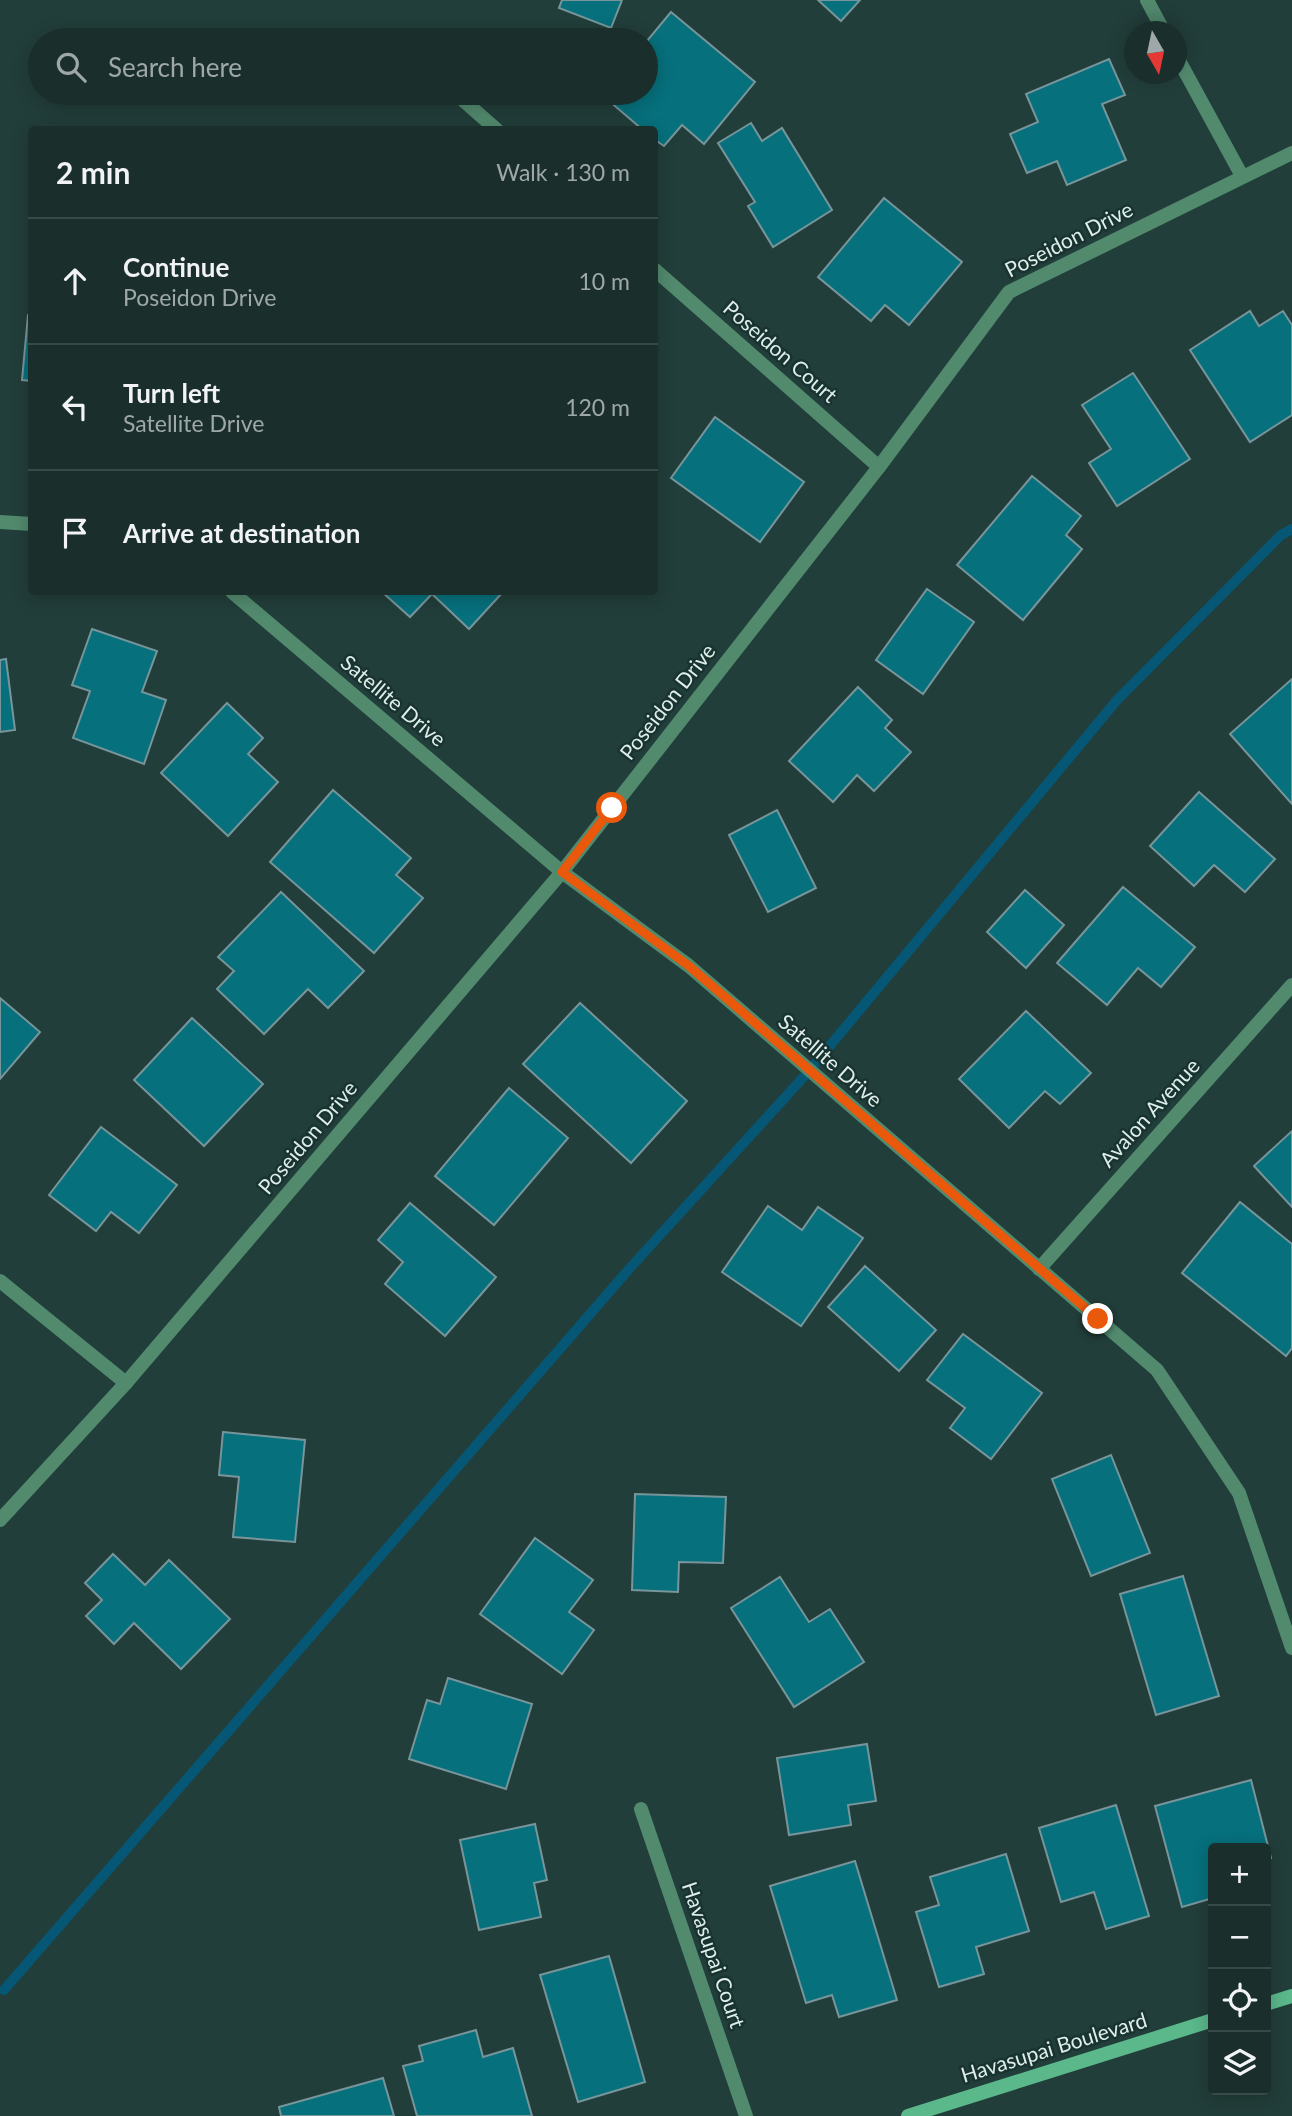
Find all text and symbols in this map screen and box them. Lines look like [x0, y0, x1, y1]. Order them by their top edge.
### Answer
north arrow [1124, 21, 1187, 84]
search box [28, 28, 658, 105]
icon: search [52, 48, 90, 86]
text: Search here [108, 51, 242, 83]
text: 2 min [56, 154, 130, 190]
text: Walk · 130 m [496, 158, 630, 186]
street label: Poseidon Drive [1000, 196, 1136, 282]
text: Continue [123, 251, 229, 283]
icon: ahead [56, 262, 94, 300]
text: 10 m [579, 267, 630, 295]
text: Poseidon Drive [123, 283, 276, 311]
street label: Poseidon Court [719, 295, 843, 407]
text: Turn left [123, 377, 220, 409]
icon: left [56, 388, 94, 426]
text: 120 m [565, 393, 630, 421]
text: Satellite Drive [123, 409, 264, 437]
icon: arrive [56, 514, 94, 552]
text: Arrive at destination [123, 517, 360, 549]
street label: Poseidon Drive [614, 638, 720, 764]
street label: Satellite Drive [336, 649, 451, 751]
route start [596, 792, 627, 823]
street label: Satellite Drive [774, 1008, 888, 1112]
street label: Avalon Avenue [1094, 1053, 1204, 1171]
street label: Poseidon Drive [252, 1075, 361, 1199]
route end [1082, 1303, 1113, 1334]
map controls [1208, 1843, 1271, 2095]
button: + [1208, 1843, 1271, 1906]
street label: Havasupai Court [678, 1878, 751, 2031]
button: − [1208, 1906, 1271, 1969]
button: locate [1208, 1969, 1271, 2032]
street label: Havasupai Boulevard [957, 2006, 1150, 2087]
button: layers [1208, 2032, 1271, 2095]

